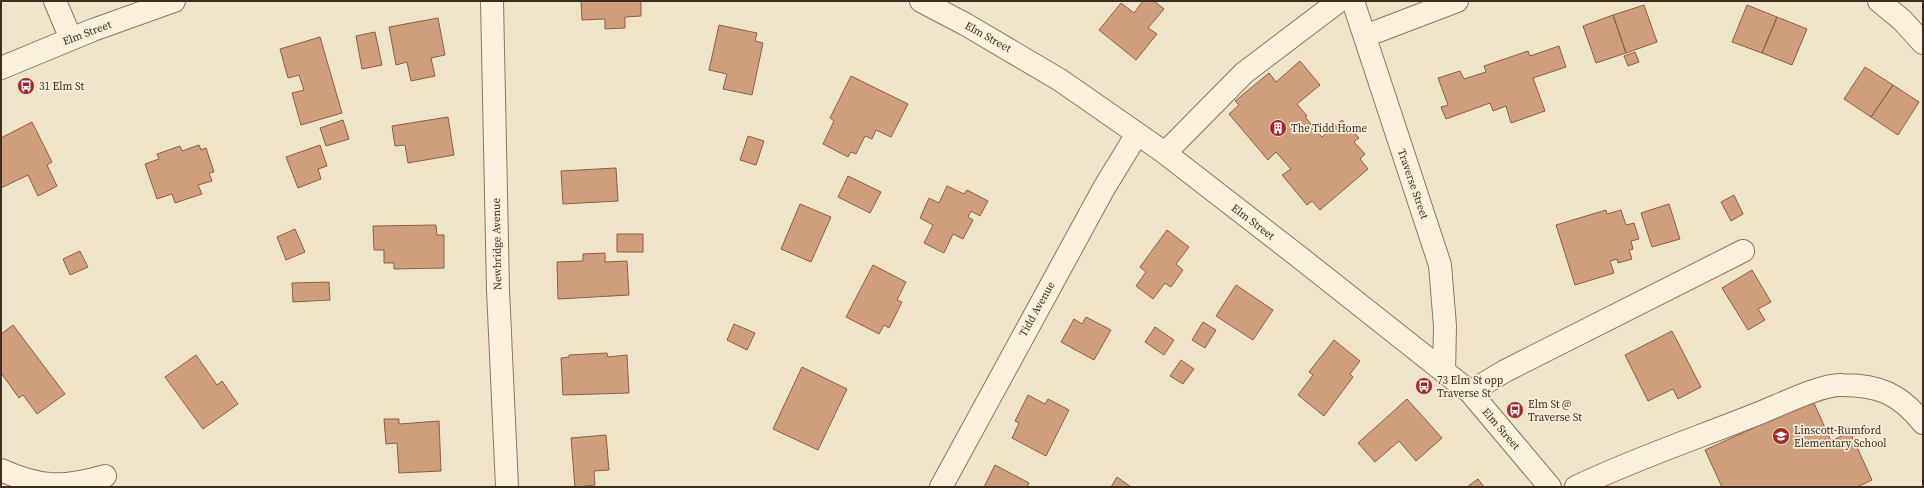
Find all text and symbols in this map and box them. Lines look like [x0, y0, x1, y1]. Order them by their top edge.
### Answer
street label: Elm Street [61, 17, 114, 49]
street label: Elm Street [962, 18, 1014, 56]
bus stop icon: 31 Elm St [16, 76, 36, 96]
place label: 31 Elm St [39, 79, 84, 94]
building icon: The Tidd Home [1268, 118, 1288, 138]
place label: The Tidd Home [1291, 121, 1368, 136]
street label: Traverse Street [1394, 147, 1432, 221]
street label: Newbridge Avenue [489, 198, 505, 290]
street label: Elm Street [1228, 201, 1278, 244]
street label: Tidd Avenue [1016, 278, 1059, 339]
place label: 73 Elm St opp Traverse St [1437, 373, 1503, 401]
bus stop icon: 73 Elm St opp Traverse St [1414, 376, 1434, 396]
place label: Elm St @ Traverse St [1528, 397, 1582, 425]
bus stop icon: Elm St @ Traverse St [1505, 400, 1525, 420]
street label: Elm Street [1479, 405, 1524, 453]
place label: Linscott-Rumford Elementary School [1794, 423, 1886, 451]
school or university icon: Linscott-Rumford Elementary School [1771, 426, 1791, 446]

